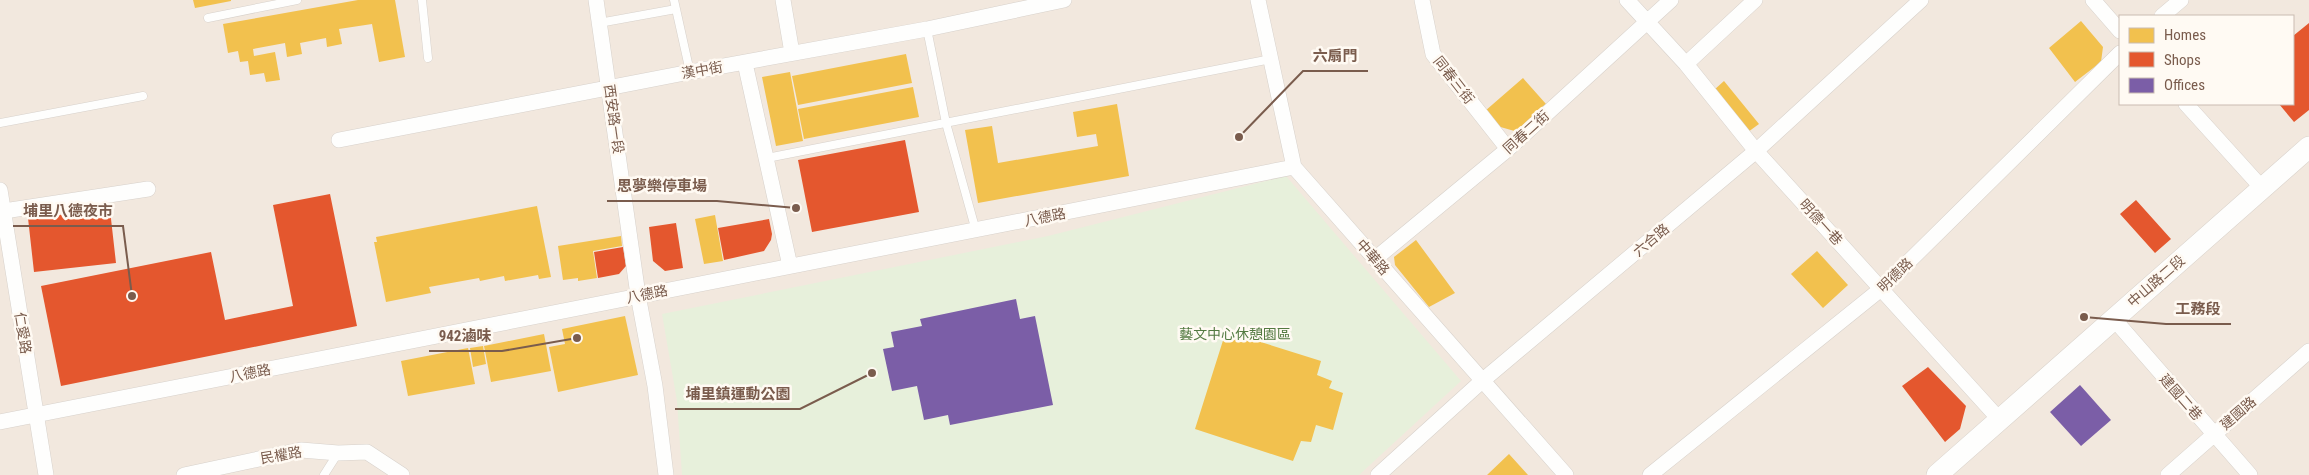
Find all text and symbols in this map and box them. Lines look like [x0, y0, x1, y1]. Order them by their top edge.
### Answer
legend [2119, 15, 2294, 105]
text: Homes [2164, 26, 2206, 44]
callout: 六扇門 [1303, 41, 1368, 71]
text: 六扇門 [1312, 47, 1358, 65]
text: Shops [2164, 51, 2201, 69]
street label: 同春三街 [1430, 53, 1478, 107]
street label: 漢中街 [680, 58, 724, 82]
text: Offices [2164, 76, 2205, 94]
street label: 西安路一段 [601, 83, 627, 155]
street label: 同春二街 [1500, 107, 1552, 157]
callout: 思夢樂停車場 [607, 171, 717, 201]
text: 思夢樂停車場 [617, 177, 707, 195]
callout: 埔里八德夜市 [13, 196, 123, 226]
street label: 明德一巷 [1796, 196, 1846, 248]
text: 埔里八德夜市 [23, 202, 113, 220]
street label: 八德路 [1023, 205, 1067, 229]
street label: 六合路 [1630, 220, 1672, 260]
street label: 中華路 [1353, 236, 1393, 278]
street label: 中山路二段 [2124, 252, 2188, 310]
street label: 明德路 [1874, 255, 1916, 295]
street label: 八德路 [625, 282, 669, 306]
callout: 工務段 [2166, 294, 2231, 324]
text: 工務段 [2175, 300, 2221, 318]
street label: 仁愛路 [12, 311, 34, 355]
callout: 942滷味 [429, 321, 502, 351]
park label: 藝文中心休憩園區 [1179, 326, 1291, 342]
text: 942滷味 [439, 327, 491, 345]
street label: 八德路 [228, 361, 272, 385]
street label: 建國二巷 [2157, 371, 2205, 423]
callout: 埔里鎮運動公園 [675, 379, 800, 409]
text: 埔里鎮運動公園 [685, 385, 791, 403]
street label: 建國路 [2217, 393, 2259, 433]
street label: 民權路 [259, 443, 303, 467]

